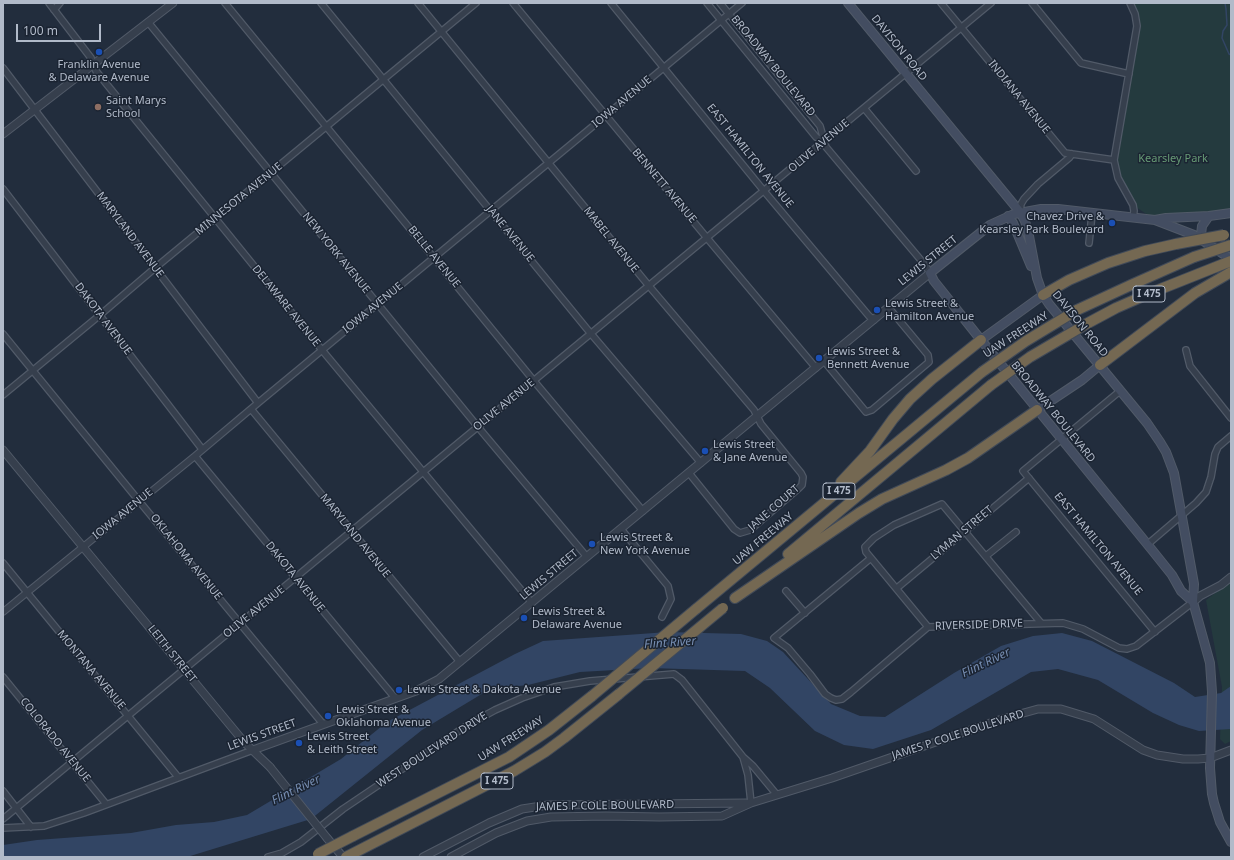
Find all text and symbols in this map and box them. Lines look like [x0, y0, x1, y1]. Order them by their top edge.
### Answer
street label: DAVISON ROAD [868, 12, 930, 84]
street label: BROADWAY BOULEVARD [728, 13, 818, 119]
scale bar [18, 16, 103, 42]
text: 100 m [23, 22, 58, 39]
marker: Franklin Avenue & Delaware Avenue [94, 47, 104, 57]
place label: Franklin Avenue & Delaware Avenue [49, 58, 149, 84]
street label: INDIANA AVENUE [985, 58, 1053, 136]
street label: IOWA AVENUE [590, 73, 654, 131]
place label: Saint Marys School [106, 94, 166, 120]
street label: EAST HAMILTON AVENUE [704, 101, 796, 211]
marker: Saint Marys School [93, 102, 103, 112]
street label: OLIVE AVENUE [786, 117, 852, 175]
street label: BENNETT AVENUE [629, 146, 699, 226]
park label: Kearsley Park [1138, 152, 1208, 166]
street label: MINNESOTA AVENUE [193, 160, 285, 238]
street label: MARYLAND AVENUE [93, 190, 167, 280]
street label: JANE AVENUE [483, 203, 537, 265]
street label: MABEL AVENUE [580, 204, 642, 276]
street label: NEW YORK AVENUE [299, 210, 373, 296]
place label: Chavez Drive & Kearsley Park Boulevard [979, 210, 1104, 236]
marker: Chavez Drive & Kearsley Park Boulevard [1107, 218, 1117, 228]
street label: BELLE AVENUE [405, 223, 463, 291]
street label: LEWIS STREET [896, 233, 960, 289]
street label: DELAWARE AVENUE [249, 263, 323, 349]
street label: DAKOTA AVENUE [72, 280, 134, 358]
street label: IOWA AVENUE [340, 280, 406, 336]
road number: I 475 [1133, 286, 1165, 302]
street label: DAVISON ROAD [1049, 288, 1111, 360]
place label: Lewis Street & Hamilton Avenue [885, 297, 974, 323]
marker: Lewis Street & Hamilton Avenue [872, 305, 882, 315]
street label: UAW FREEWAY [981, 309, 1051, 361]
place label: Lewis Street & Bennett Avenue [827, 345, 910, 371]
marker: Lewis Street & Bennett Avenue [814, 353, 824, 363]
street label: BROADWAY BOULEVARD [1008, 359, 1098, 465]
street label: OLIVE AVENUE [471, 376, 537, 434]
place label: Lewis Street & Jane Avenue [713, 438, 788, 464]
marker: Lewis Street & Jane Avenue [700, 446, 710, 456]
street label: JANE COURT [746, 482, 802, 534]
road number: I 475 [823, 483, 855, 499]
street label: IOWA AVENUE [90, 486, 156, 542]
street label: EAST HAMILTON AVENUE [1051, 490, 1145, 598]
street label: MARYLAND AVENUE [317, 491, 393, 581]
street label: LYMAN STREET [928, 503, 996, 563]
street label: UAW FREEWAY [730, 510, 796, 568]
street label: OKLAHOMA AVENUE [147, 511, 225, 603]
place label: Lewis Street & New York Avenue [600, 531, 690, 557]
street label: DAKOTA AVENUE [263, 539, 327, 615]
marker: Lewis Street & New York Avenue [587, 539, 597, 549]
street label: LEWIS STREET [517, 547, 581, 603]
street label: OLIVE AVENUE [221, 583, 287, 641]
place label: Lewis Street & Delaware Avenue [532, 605, 622, 631]
marker: Lewis Street & Delaware Avenue [519, 613, 529, 623]
street label: RIVERSIDE DRIVE [935, 617, 1023, 633]
street label: LEITH STREET [145, 623, 199, 685]
street label: MONTANA AVENUE [54, 628, 128, 712]
water label: Flint River [643, 634, 697, 652]
water label: Flint River [959, 645, 1013, 681]
place label: Lewis Street & Dakota Avenue [407, 683, 561, 697]
marker: Lewis Street & Dakota Avenue [394, 685, 404, 695]
street label: COLORADO AVENUE [17, 695, 93, 785]
place label: Lewis Street & Oklahoma Avenue [336, 703, 431, 729]
street label: JAMES P COLE BOULEVARD [890, 707, 1026, 763]
street label: WEST BOULEVARD DRIVE [374, 709, 490, 791]
marker: Lewis Street & Oklahoma Avenue [323, 711, 333, 721]
street label: UAW FREEWAY [476, 714, 546, 764]
street label: LEWIS STREET [226, 716, 298, 754]
place label: Lewis Street & Leith Street [307, 730, 377, 756]
marker: Lewis Street & Leith Street [294, 738, 304, 748]
water label: Flint River [269, 772, 323, 808]
road number: I 475 [481, 773, 513, 789]
street label: JAMES P COLE BOULEVARD [536, 798, 674, 814]

